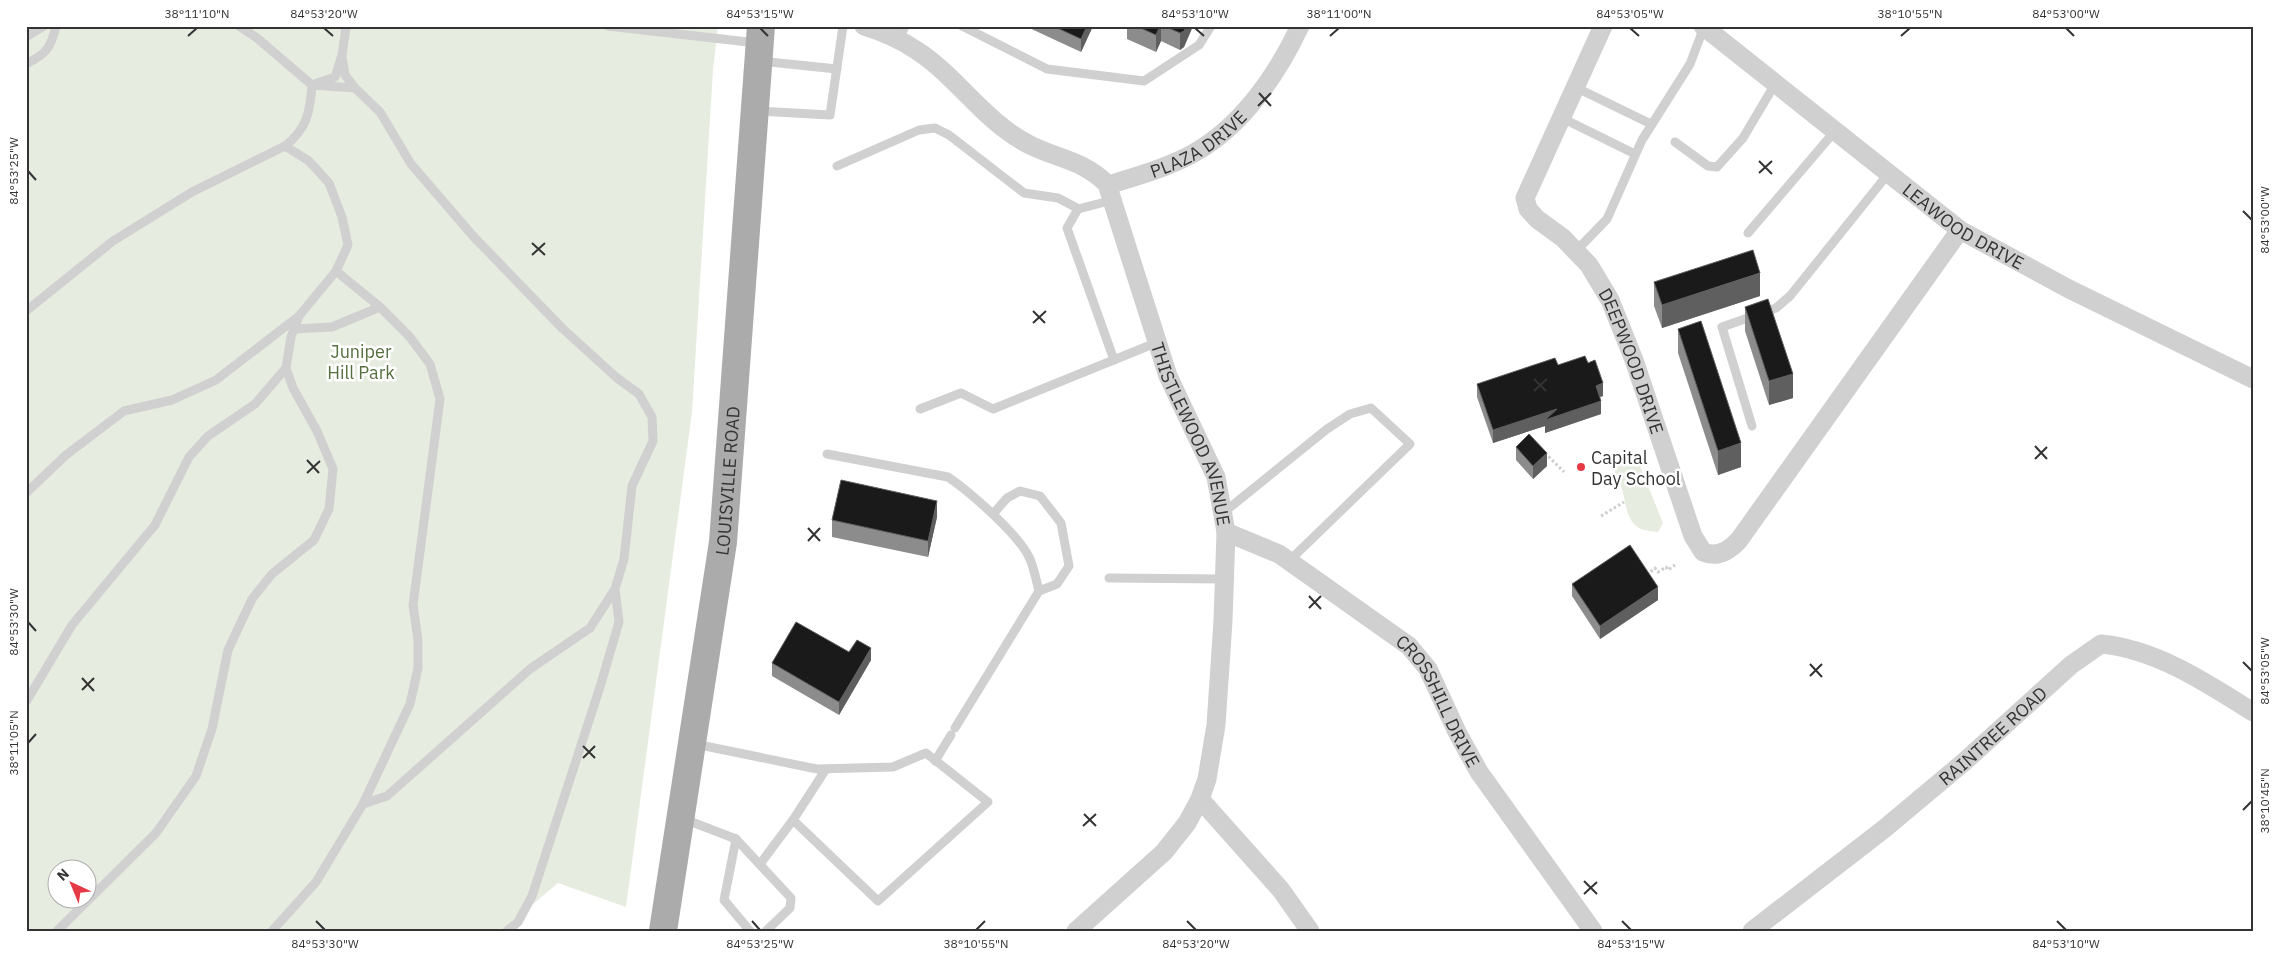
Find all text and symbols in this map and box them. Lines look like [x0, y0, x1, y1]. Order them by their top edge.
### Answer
text: 38°11'10"N [164, 6, 230, 21]
text: 84°53'20"W [290, 6, 358, 21]
text: 84°53'15"W [726, 6, 794, 21]
text: 84°53'10"W [1161, 6, 1229, 21]
text: 38°11'00"N [1306, 6, 1372, 21]
text: 84°53'05"W [1596, 6, 1664, 21]
text: 38°10'55"N [1877, 6, 1943, 21]
text: 84°53'00"W [2032, 6, 2100, 21]
street label: PLAZA DRIVE [1147, 105, 1251, 182]
text: 84°53'25"W [6, 137, 21, 205]
street label: LEAWOOD DRIVE [1898, 178, 2028, 274]
text: 84°53'00"W [2257, 186, 2272, 254]
street label: DEEPWOOD DRIVE [1594, 284, 1669, 437]
street label: THISTLEWOOD AVENUE [1146, 339, 1236, 528]
park label: Juniper Hill Park [327, 340, 395, 384]
street label: LOUISVILLE ROAD [710, 405, 744, 557]
place label: Capital Day School [1591, 446, 1681, 490]
marker: Capital Day School [1575, 461, 1587, 473]
text: 84°53'30"W [6, 588, 21, 656]
street label: CROSSHILL DRIVE [1392, 629, 1486, 771]
text: 84°53'05"W [2257, 637, 2272, 705]
street label: RAINTREE ROAD [1934, 681, 2051, 790]
text: 38°11'05"N [6, 710, 21, 776]
text: 38°10'45"N [2257, 768, 2272, 834]
north arrow [48, 860, 98, 910]
text: N [53, 865, 73, 885]
text: 84°53'30"W [291, 936, 359, 951]
text: 84°53'25"W [726, 936, 794, 951]
text: 38°10'55"N [943, 936, 1009, 951]
text: 84°53'20"W [1162, 936, 1230, 951]
text: 84°53'15"W [1597, 936, 1665, 951]
text: 84°53'10"W [2032, 936, 2100, 951]

